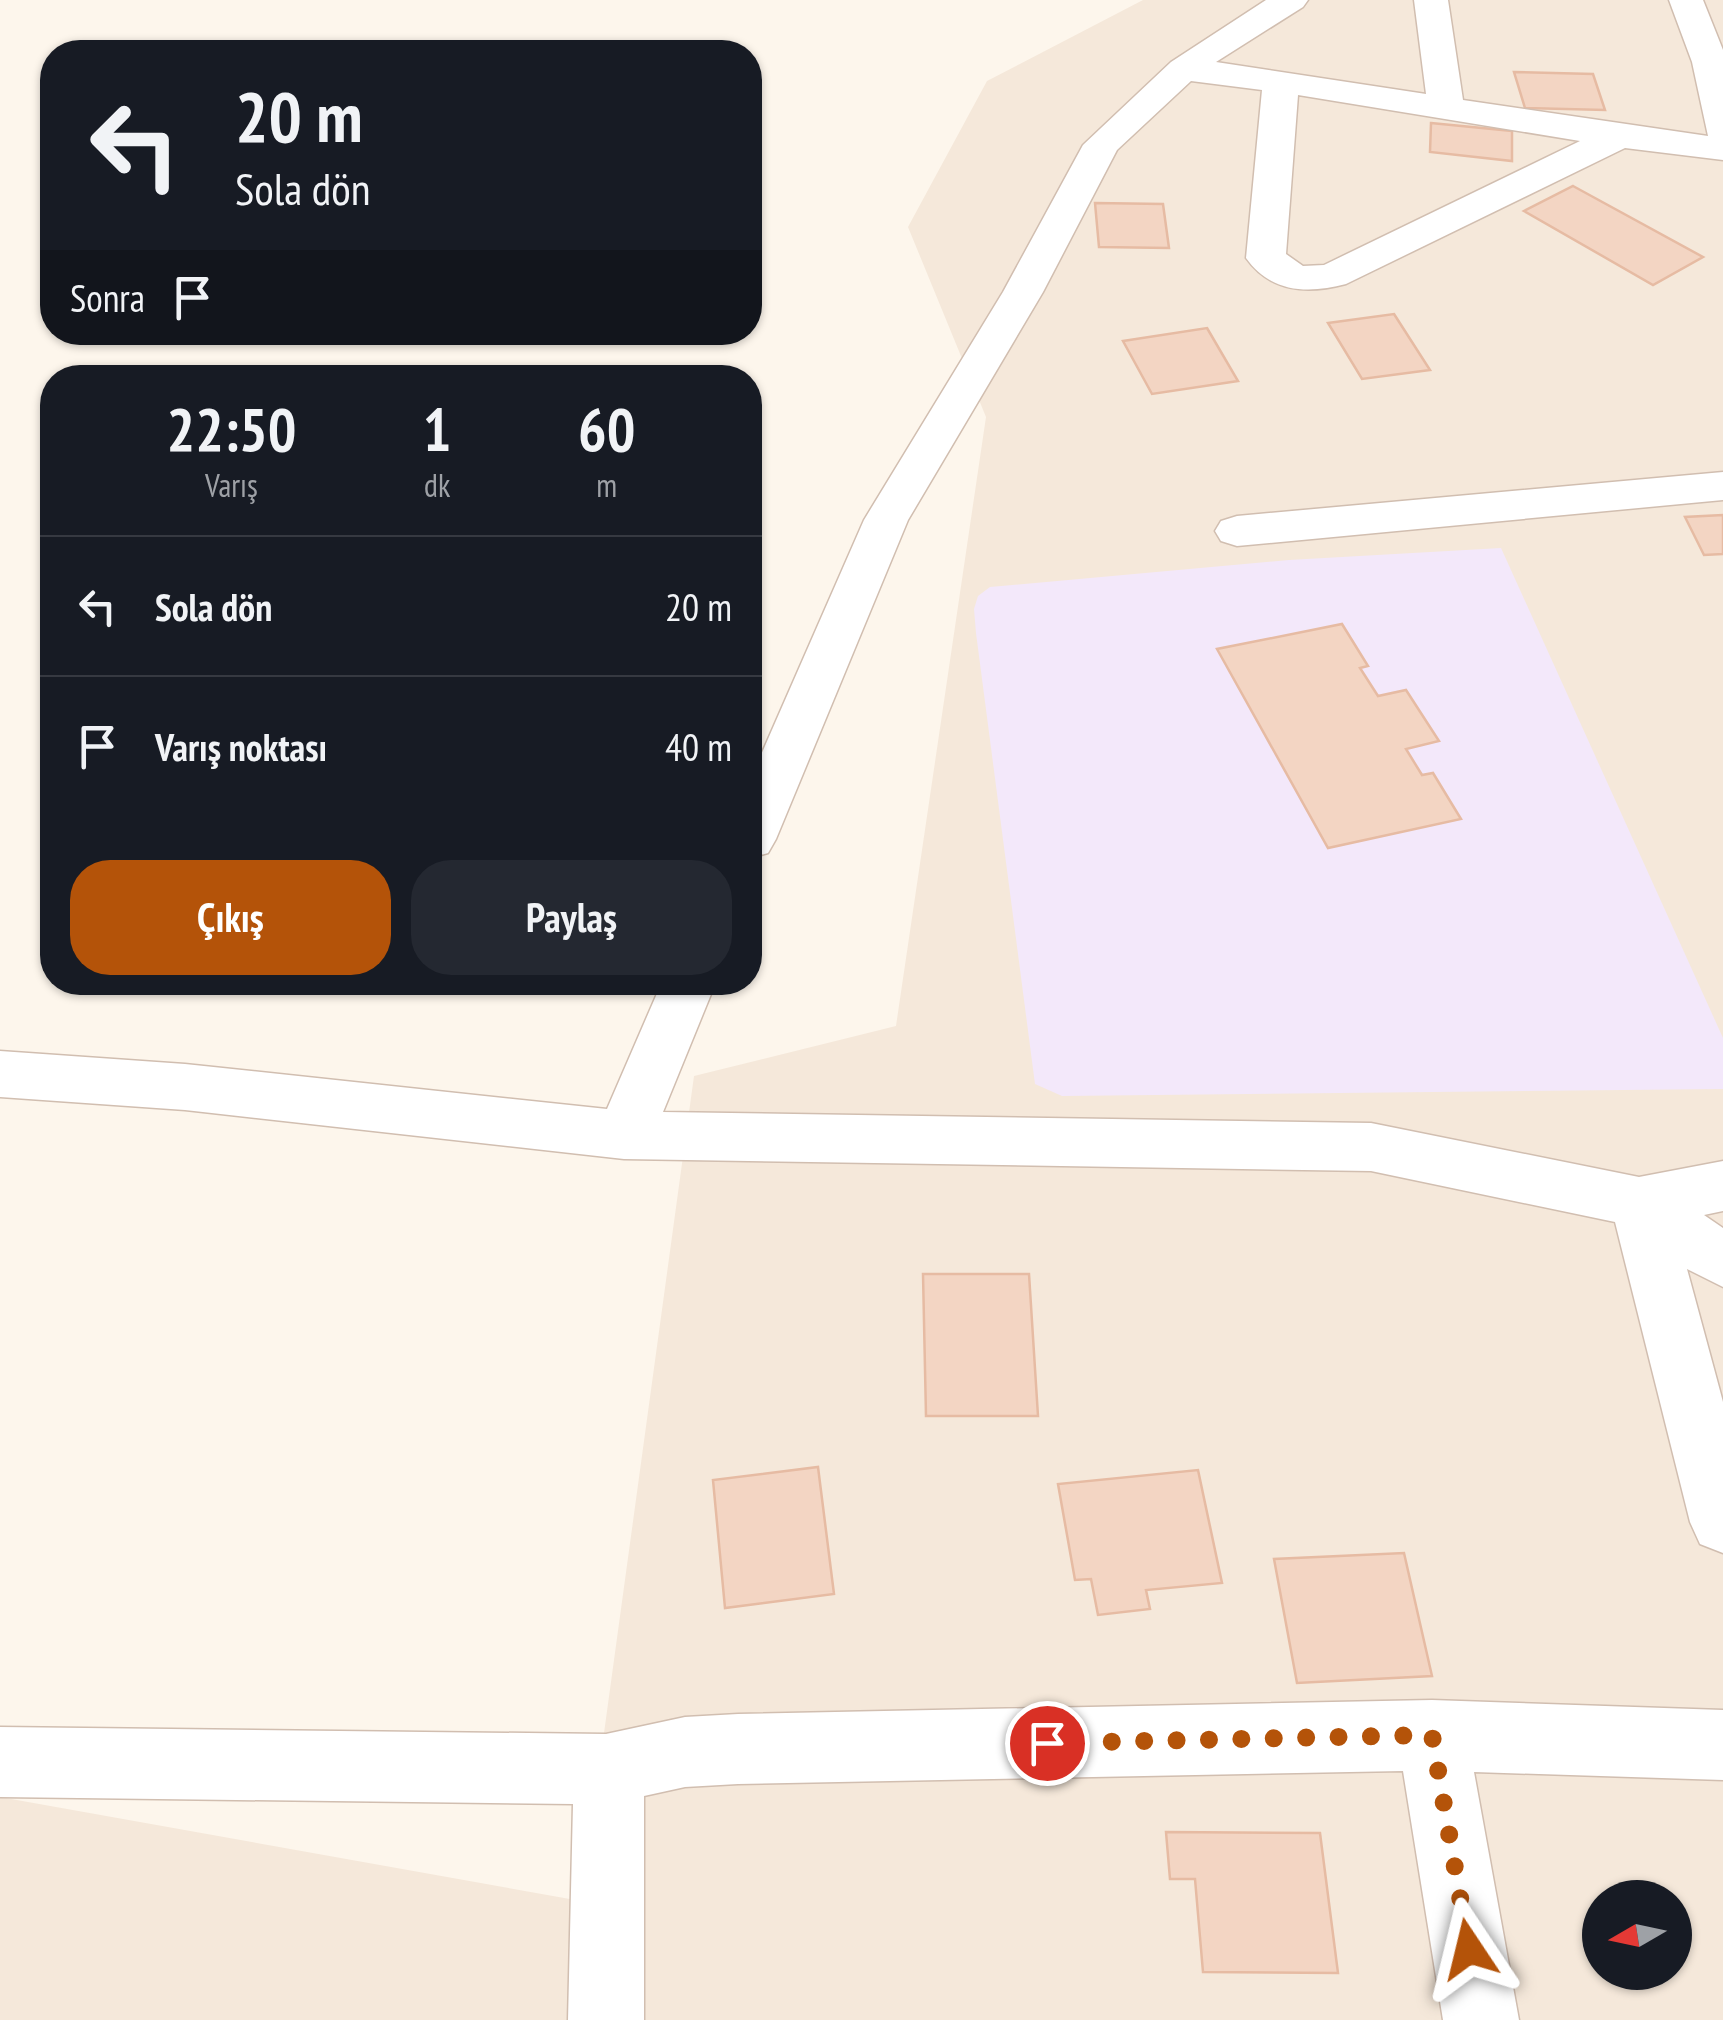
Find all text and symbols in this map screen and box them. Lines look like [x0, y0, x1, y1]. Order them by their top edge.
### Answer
text: 20 m [235, 71, 363, 161]
icon: left [70, 80, 200, 210]
text: Sola dön [235, 159, 370, 217]
icon: arrive [165, 270, 220, 325]
text: Sonra [70, 273, 145, 322]
text: 22:50 [167, 390, 296, 468]
text: 1 [423, 390, 452, 468]
text: 60 [578, 390, 635, 468]
text: Varış [205, 464, 258, 506]
text: dk [424, 464, 450, 506]
text: m [596, 464, 617, 506]
icon: left [70, 579, 125, 634]
text: Sola dön [155, 582, 272, 631]
text: 20 m [665, 582, 732, 631]
icon: arrive [70, 719, 125, 774]
text: Varış noktası [155, 722, 327, 771]
text: 40 m [665, 722, 732, 771]
button: Çıkış [70, 860, 391, 975]
button: Paylaş [411, 860, 732, 975]
pin [1005, 1701, 1090, 1786]
icon: arrive [1020, 1716, 1075, 1771]
north arrow [1582, 1880, 1692, 1990]
map controls [1582, 1880, 1692, 1990]
position arrow [1417, 1897, 1521, 2001]

